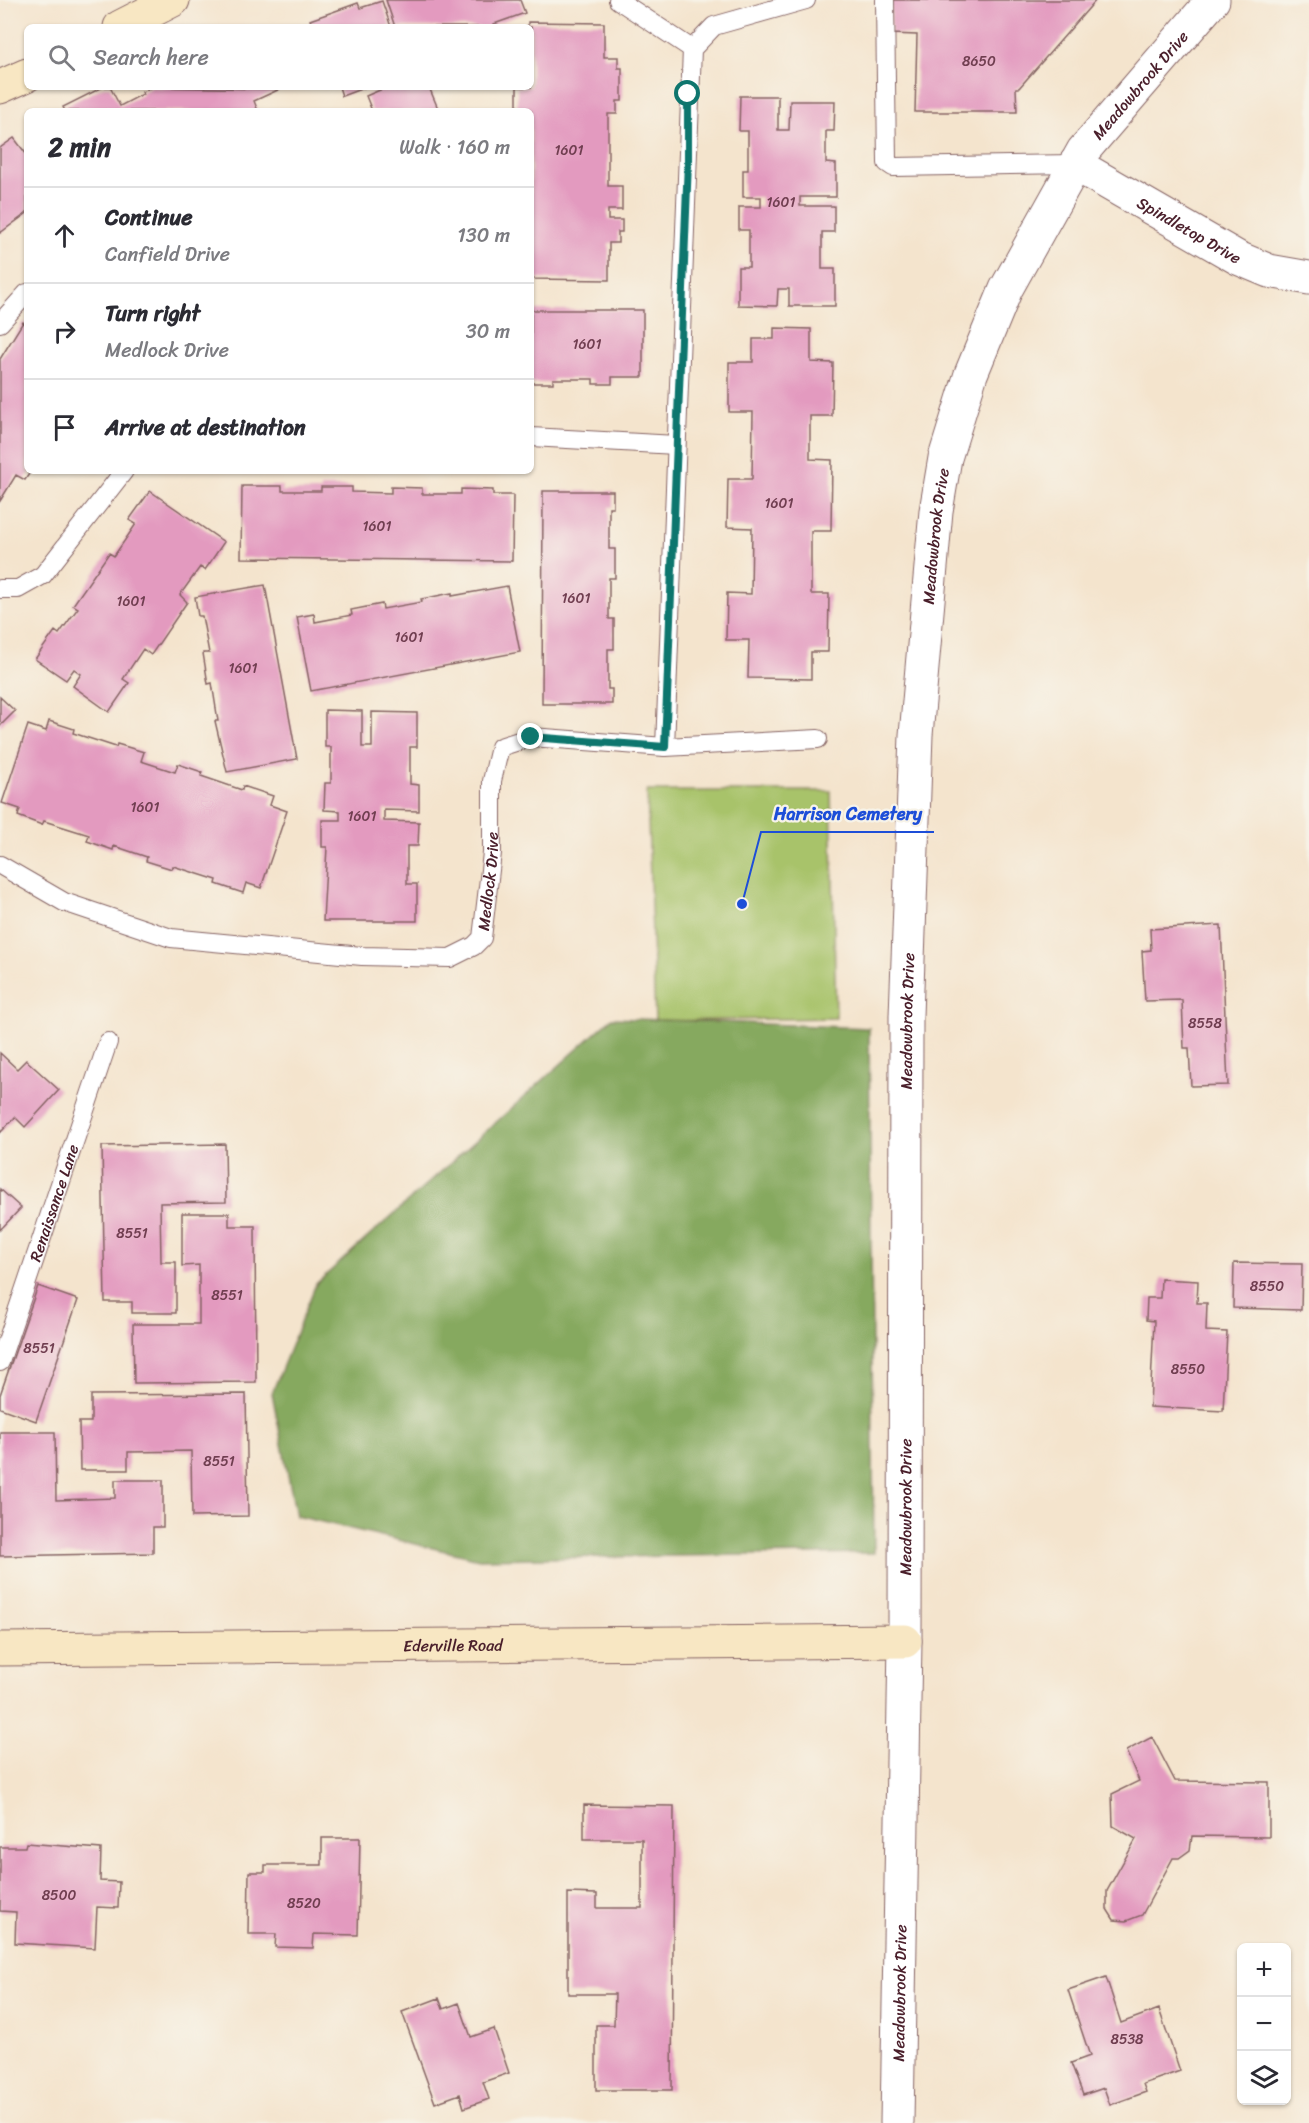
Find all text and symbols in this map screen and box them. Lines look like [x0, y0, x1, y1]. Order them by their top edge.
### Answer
street label: Meadowbrook Drive [1084, 23, 1196, 146]
search box [24, 24, 534, 90]
text: Search here [93, 38, 209, 77]
icon: search [45, 41, 78, 74]
house number: 8650 [962, 49, 996, 74]
route start [674, 80, 700, 106]
text: 2 min [48, 124, 111, 170]
text: Walk · 160 m [399, 130, 510, 165]
house number: 1601 [555, 138, 583, 163]
street label: Spindletop Drive [1132, 188, 1247, 272]
house number: 1601 [767, 190, 795, 215]
text: Continue [105, 198, 193, 237]
text: 130 m [457, 218, 510, 253]
icon: ahead [48, 219, 81, 252]
text: Canfield Drive [105, 237, 230, 272]
text: Turn right [105, 294, 200, 333]
text: 30 m [466, 314, 510, 349]
icon: right [48, 315, 81, 348]
house number: 1601 [573, 332, 601, 357]
text: Medlock Drive [105, 333, 229, 368]
text: Arrive at destination [105, 408, 306, 447]
icon: arrive [48, 411, 81, 444]
street label: Meadowbrook Drive [913, 466, 958, 606]
house number: 1601 [765, 491, 793, 516]
house number: 1601 [363, 514, 391, 539]
house number: 1601 [562, 586, 590, 611]
house number: 1601 [117, 589, 145, 614]
house number: 1601 [395, 625, 423, 650]
house number: 1601 [229, 656, 257, 681]
route end [517, 723, 543, 749]
house number: 1601 [131, 795, 159, 820]
callout: Harrison Cemetery [761, 796, 934, 832]
text: Harrison Cemetery [773, 798, 923, 830]
house number: 1601 [348, 804, 376, 829]
street label: Medlock Drive [468, 832, 507, 932]
street label: Meadowbrook Drive [891, 952, 923, 1090]
house number: 8558 [1188, 1011, 1223, 1036]
street label: Renaissance Lane [20, 1140, 87, 1265]
house number: 8551 [116, 1221, 148, 1246]
house number: 8550 [1250, 1274, 1284, 1299]
house number: 8551 [211, 1283, 243, 1308]
house number: 8551 [23, 1336, 55, 1361]
house number: 8550 [1171, 1357, 1205, 1382]
street label: Meadowbrook Drive [891, 1439, 920, 1576]
house number: 8551 [203, 1449, 235, 1474]
street label: Ederville Road [403, 1630, 504, 1660]
house number: 8500 [42, 1883, 76, 1908]
house number: 8520 [287, 1891, 321, 1916]
street label: Meadowbrook Drive [884, 1924, 915, 2062]
map controls [1237, 1943, 1291, 2105]
button: + [1237, 1943, 1291, 1997]
button: − [1237, 1997, 1291, 2051]
house number: 8538 [1110, 2027, 1144, 2052]
button: layers [1237, 2051, 1291, 2105]

